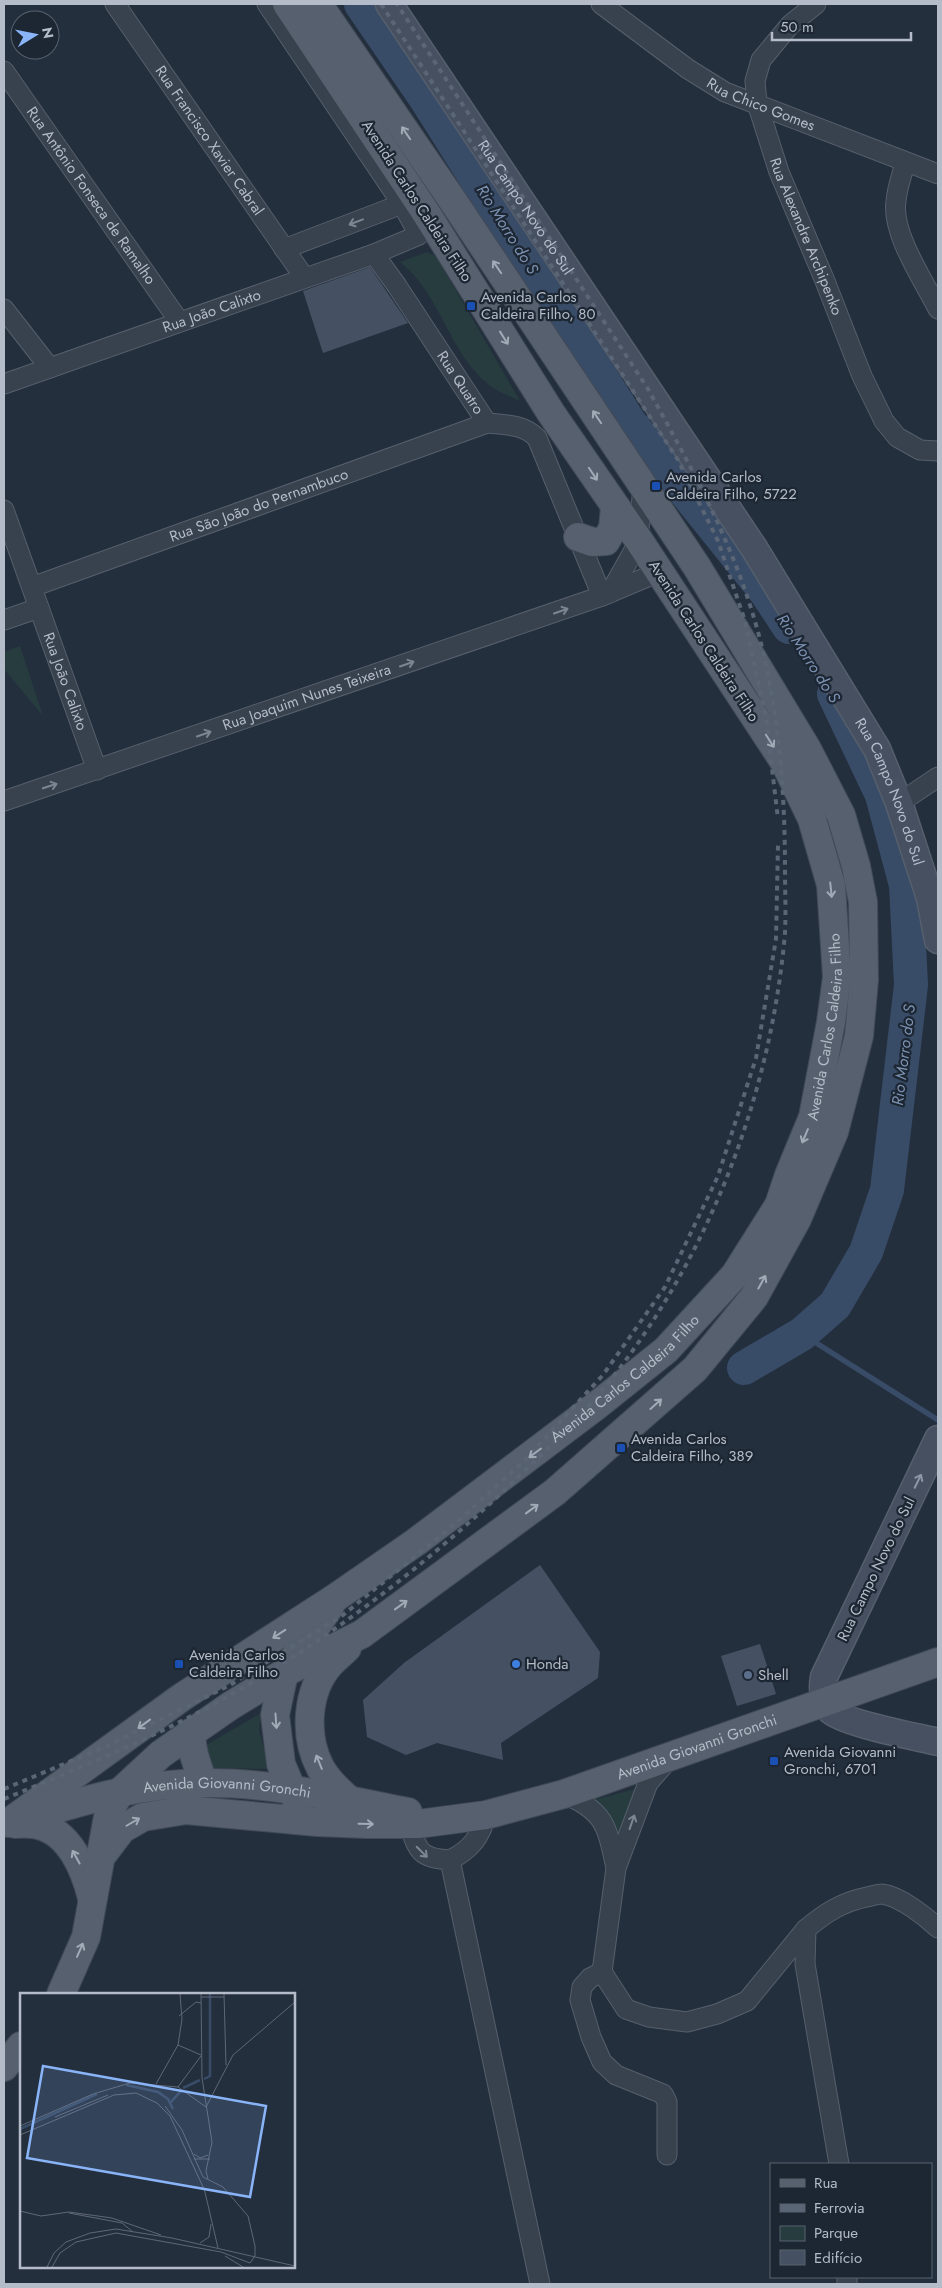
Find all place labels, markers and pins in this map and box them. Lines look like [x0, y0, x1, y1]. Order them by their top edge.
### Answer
place label: Avenida Carlos Caldeira Filho, 80 [481, 286, 595, 325]
marker: Avenida Carlos Caldeira Filho, 80 [465, 300, 477, 312]
place label: Avenida Carlos Caldeira Filho, 5722 [666, 466, 797, 505]
marker: Avenida Carlos Caldeira Filho, 5722 [650, 480, 662, 492]
place label: Avenida Carlos Caldeira Filho, 389 [631, 1428, 753, 1467]
marker: Avenida Carlos Caldeira Filho, 389 [615, 1442, 627, 1454]
place label: Avenida Carlos Caldeira Filho [189, 1644, 285, 1683]
place label: Honda [526, 1653, 569, 1675]
marker: Avenida Carlos Caldeira Filho [173, 1658, 185, 1670]
marker: Honda [510, 1658, 522, 1670]
place label: Shell [758, 1664, 789, 1686]
marker: Shell [742, 1669, 754, 1681]
place label: Avenida Giovanni Gronchi, 6701 [784, 1741, 896, 1780]
marker: Avenida Giovanni Gronchi, 6701 [768, 1755, 780, 1767]

